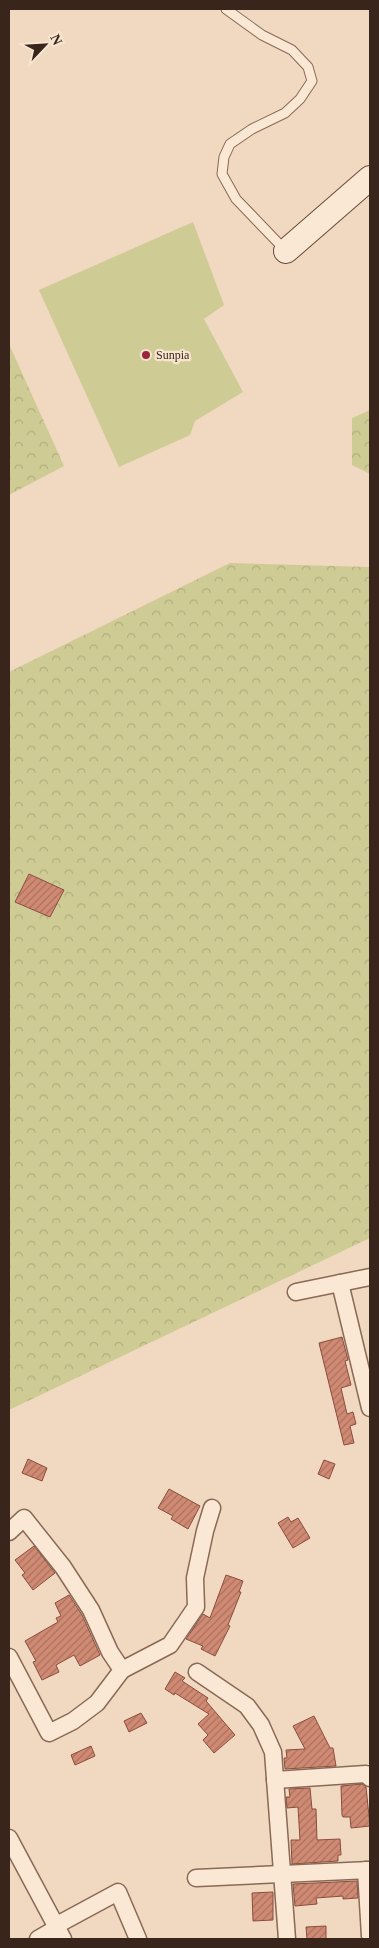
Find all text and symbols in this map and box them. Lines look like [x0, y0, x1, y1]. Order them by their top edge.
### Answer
north arrow [20, 20, 70, 70]
text: N [47, 32, 65, 47]
place label: Sunpia [156, 348, 190, 362]
marker: Sunpia [140, 349, 152, 361]

